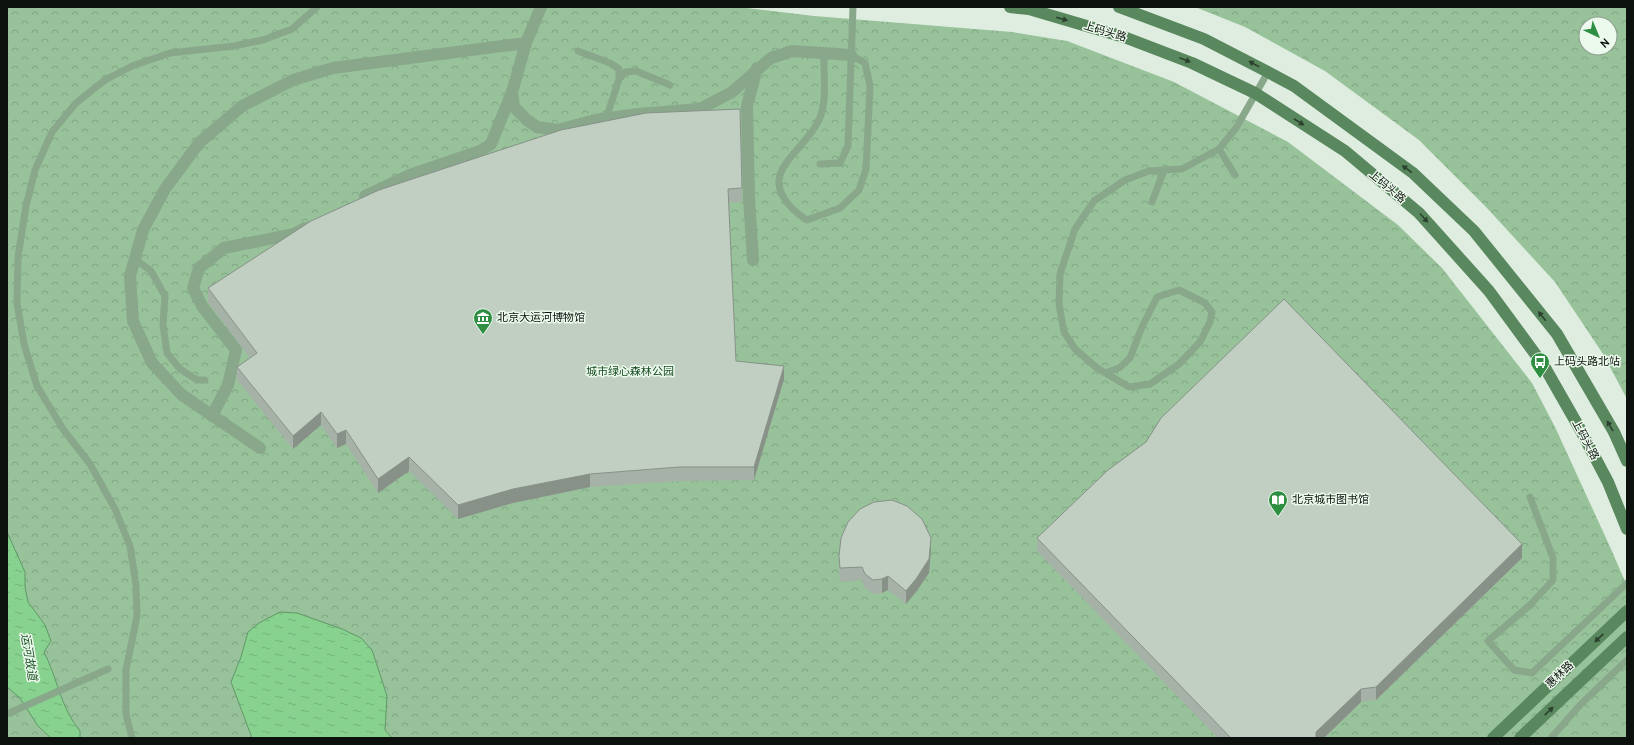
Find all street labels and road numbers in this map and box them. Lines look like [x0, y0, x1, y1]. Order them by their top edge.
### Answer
street label: 上码头路 [1082, 19, 1128, 45]
street label: 上码头路 [1366, 167, 1408, 207]
street label: 上码头路 [1568, 417, 1602, 463]
street label: 惠林路 [1543, 659, 1577, 691]

